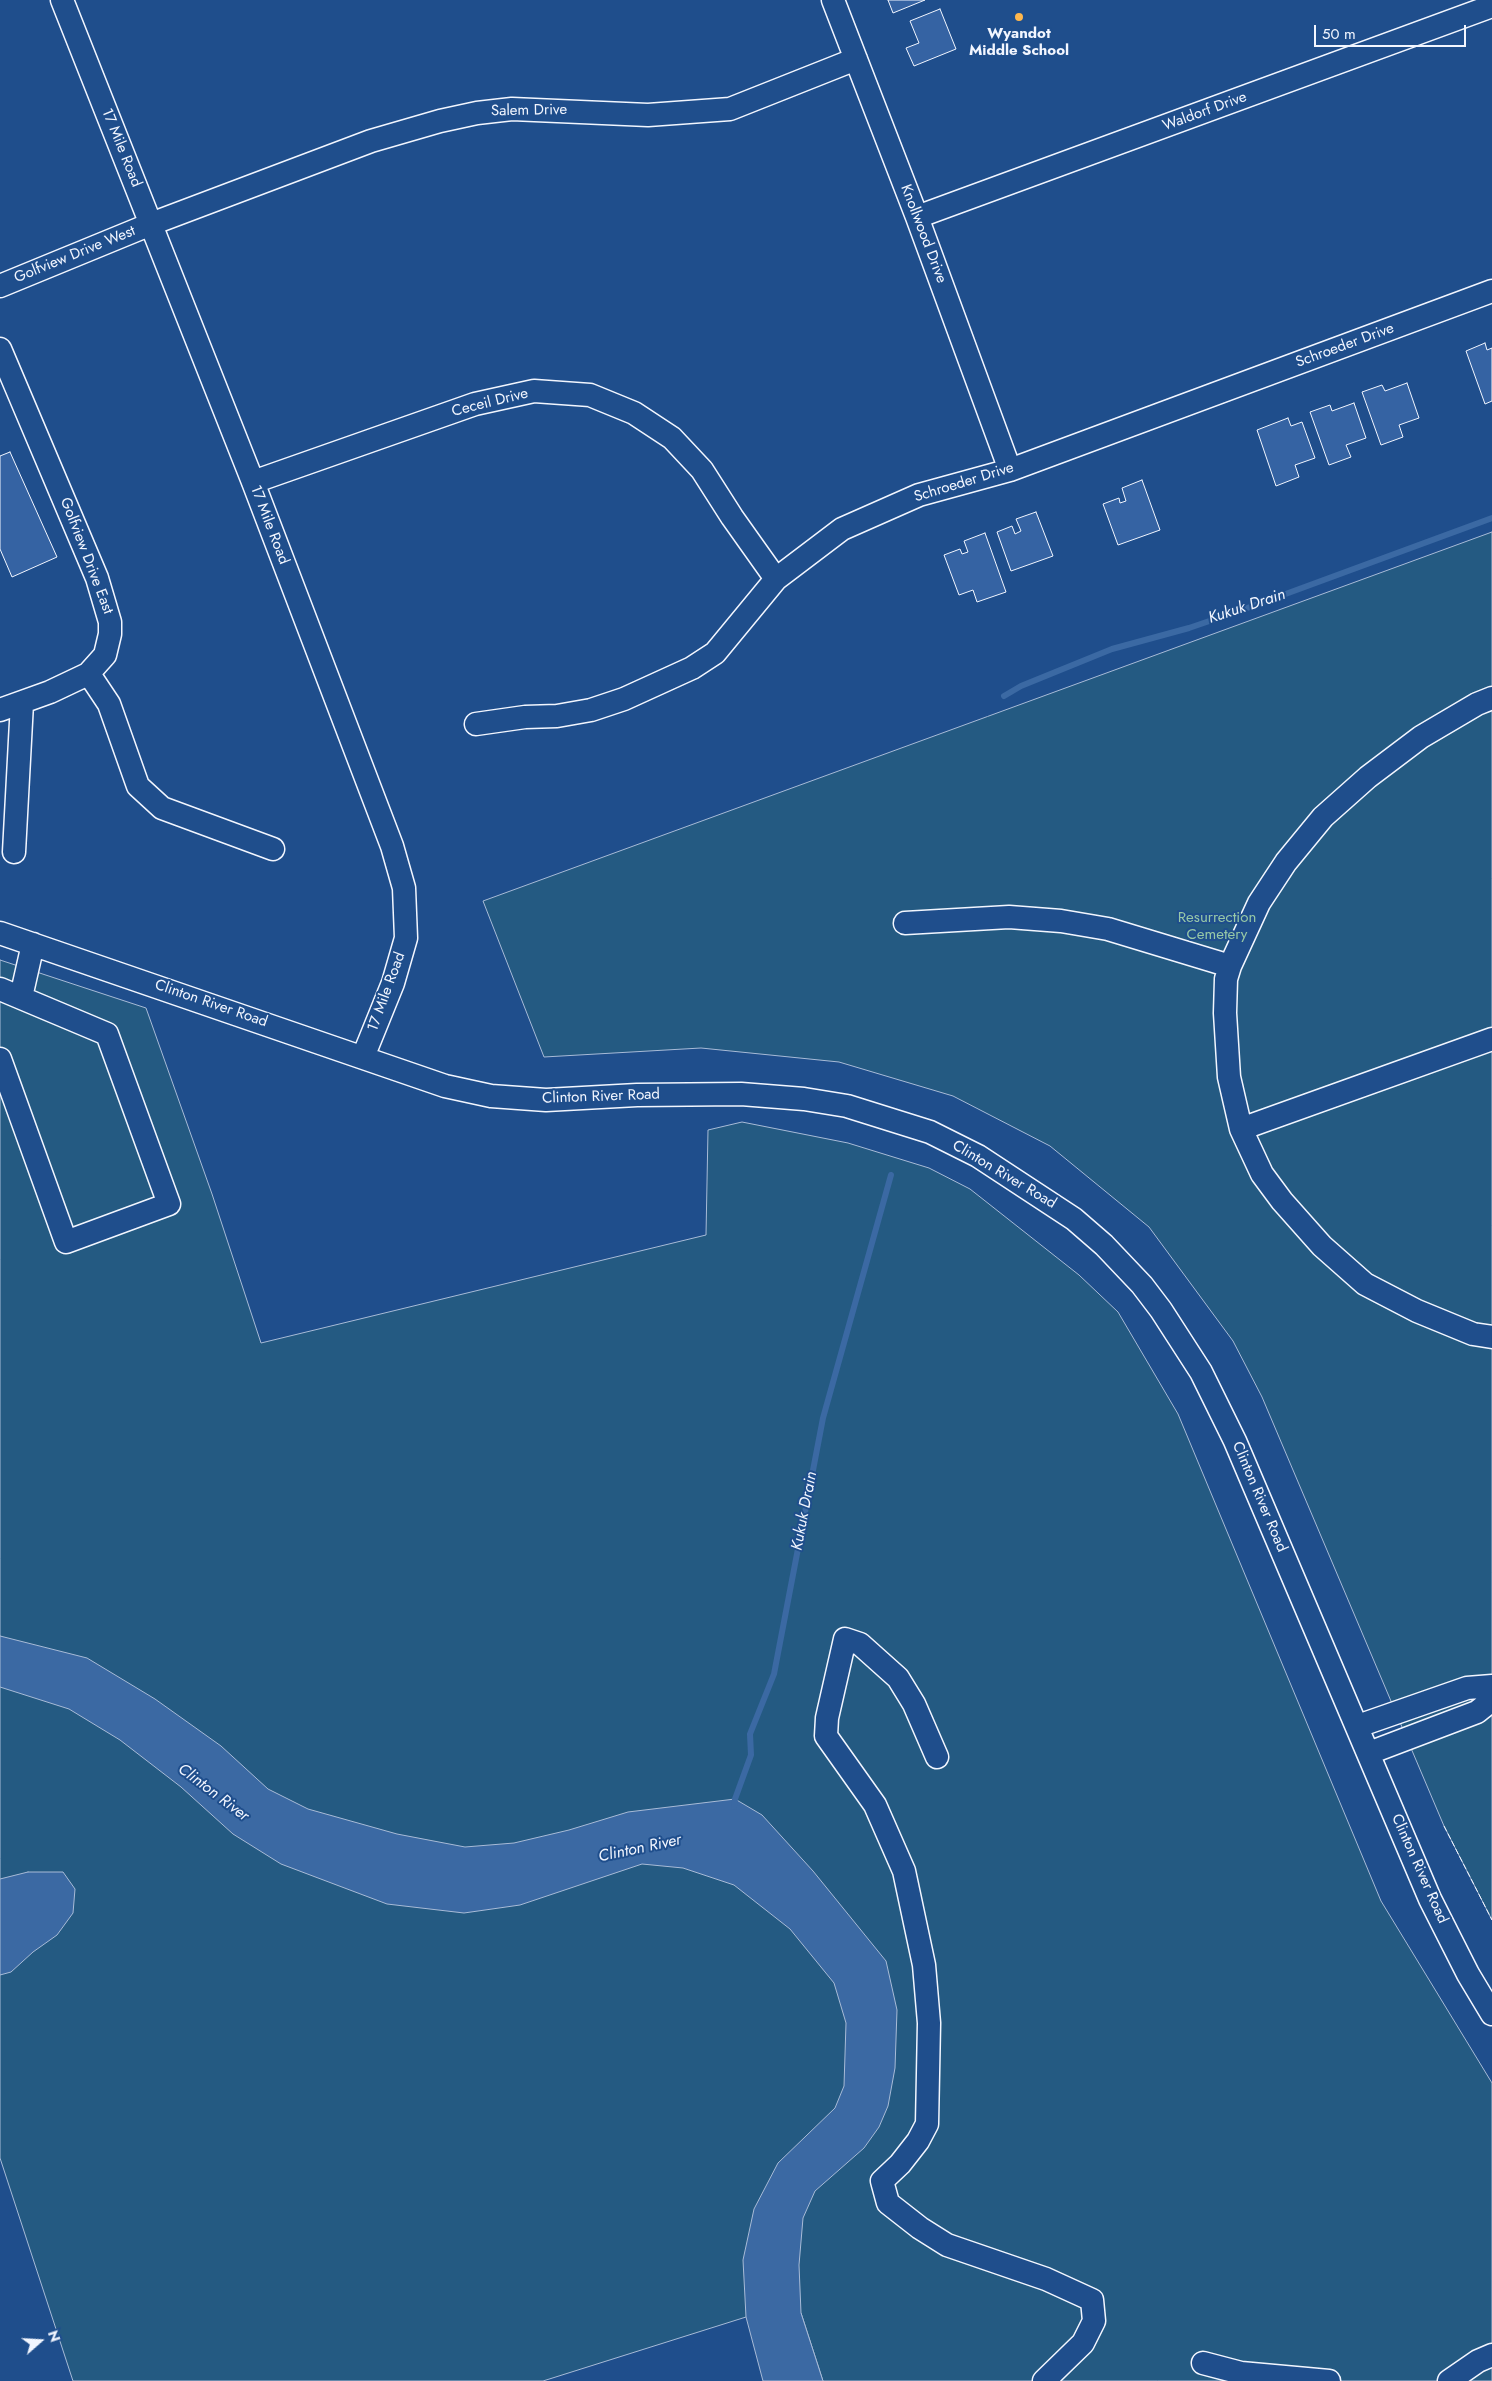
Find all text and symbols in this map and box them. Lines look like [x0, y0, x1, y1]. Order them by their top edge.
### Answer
marker: Wyandot Middle School [1013, 11, 1025, 23]
scale bar [1317, 15, 1470, 47]
text: 50 m [1322, 23, 1356, 45]
place label: Wyandot Middle School [969, 25, 1069, 60]
street label: Waldorf Drive [1161, 88, 1249, 136]
street label: Salem Drive [491, 101, 567, 121]
street label: 17 Mile Road [97, 106, 145, 190]
street label: Knollwood Drive [896, 182, 950, 286]
street label: Golfview Drive West [12, 222, 138, 288]
street label: Schroeder Drive [1293, 320, 1397, 372]
street label: Ceceil Drive [450, 385, 530, 421]
street label: Schroeder Drive [912, 459, 1016, 507]
street label: 17 Mile Road [246, 483, 292, 567]
street label: Golfview Drive East [56, 495, 116, 617]
water label: Kukuk Drain [1206, 586, 1288, 628]
park label: Resurrection Cemetery [1178, 909, 1256, 944]
street label: 17 Mile Road [364, 950, 410, 1034]
street label: Clinton River Road [152, 976, 270, 1032]
street label: Clinton River Road [542, 1086, 660, 1108]
street label: Clinton River Road [949, 1137, 1059, 1213]
street label: Clinton River Road [1228, 1439, 1290, 1555]
water label: Kukuk Drain [788, 1470, 822, 1552]
water label: Clinton River [174, 1760, 252, 1826]
street label: Clinton River Road [1387, 1811, 1451, 1927]
water label: Clinton River [597, 1831, 683, 1867]
north arrow [15, 2316, 65, 2366]
text: N [43, 2328, 65, 2345]

